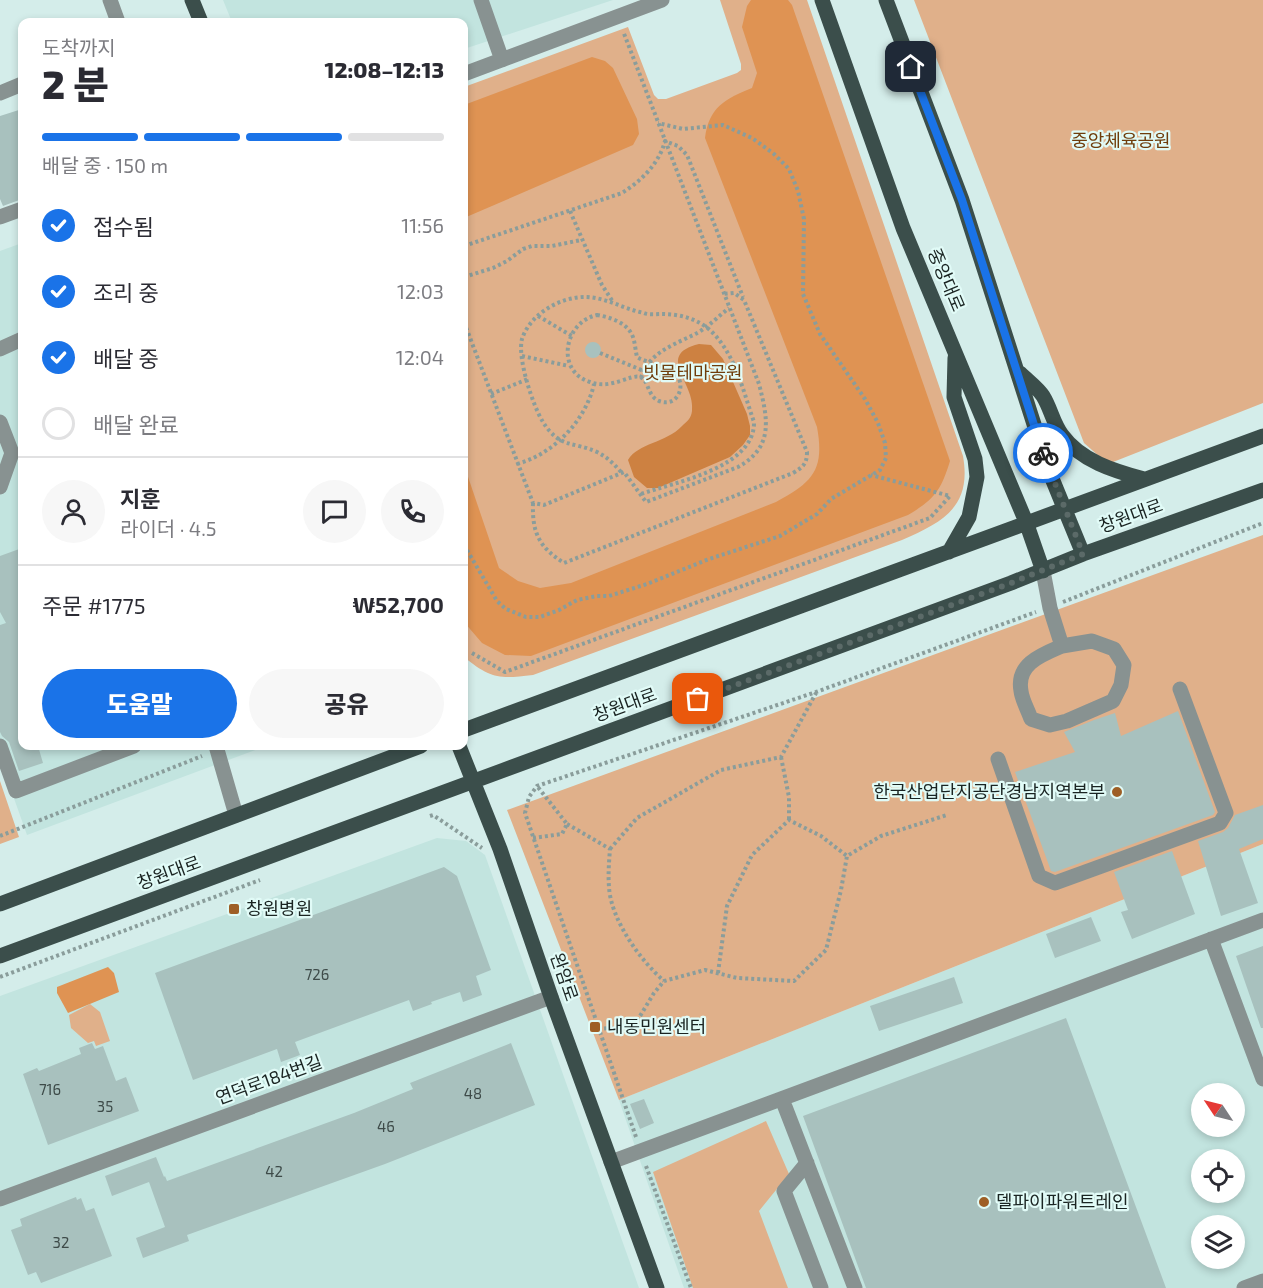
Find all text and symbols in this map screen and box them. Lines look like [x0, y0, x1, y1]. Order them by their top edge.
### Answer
text: 도착까지 [42, 35, 116, 59]
pin [885, 41, 936, 92]
icon: home [894, 50, 927, 83]
text: 12:08–12:13 [324, 56, 444, 82]
text: 2 분 [42, 60, 109, 107]
park label: 중앙체육공원 [1071, 129, 1171, 151]
text: 배달 중 · 150 m [42, 153, 168, 177]
icon: check [42, 209, 75, 242]
text: 접수됨 [93, 213, 154, 239]
text: 11:56 [401, 213, 444, 237]
street label: 중앙대로 [924, 245, 970, 314]
icon: check [42, 275, 75, 308]
text: 조리 중 [93, 279, 159, 305]
text: 12:03 [397, 279, 444, 303]
icon: check [42, 341, 75, 374]
text: 배달 중 [93, 345, 159, 371]
text: 12:04 [396, 345, 444, 369]
park label: 빗물테마공원 [643, 361, 743, 383]
text: 배달 완료 [93, 411, 179, 437]
courier [1013, 423, 1073, 483]
icon: bike [1027, 437, 1060, 470]
button: person [42, 480, 105, 543]
button: chat [303, 480, 366, 543]
button: phone [381, 480, 444, 543]
text: 지훈 [120, 485, 160, 511]
street label: 창원대로 [1096, 493, 1166, 537]
text: 라이더 · 4.5 [120, 516, 216, 540]
text: ₩52,700 [352, 591, 444, 617]
text: 주문 #1775 [42, 592, 146, 618]
button: 도움말 [42, 669, 237, 738]
button: 공유 [249, 669, 444, 738]
pin [672, 673, 723, 724]
street label: 창원대로 [590, 682, 660, 726]
icon: bag [681, 682, 714, 715]
place label: 한국산업단지공단경남지역본부 [873, 780, 1105, 802]
marker: 한국산업단지공단경남지역본부 [1110, 785, 1124, 799]
street label: 창원대로 [134, 850, 204, 894]
place label: 창원병원 [246, 897, 312, 919]
marker: 창원병원 [227, 902, 241, 916]
street label: 완암로 [546, 950, 583, 1004]
house number: 726 [305, 965, 329, 983]
place label: 내동민원센터 [607, 1015, 706, 1037]
marker: 내동민원센터 [588, 1020, 602, 1034]
street label: 연덕로184번길 [212, 1050, 325, 1109]
house number: 716 [39, 1080, 61, 1098]
north arrow [1191, 1083, 1245, 1137]
map controls [1191, 1083, 1245, 1269]
house number: 48 [464, 1084, 482, 1102]
house number: 35 [97, 1097, 113, 1115]
house number: 46 [377, 1117, 395, 1135]
button: locate [1191, 1149, 1245, 1203]
house number: 42 [265, 1162, 283, 1180]
place label: 델파이파워트레인 [996, 1190, 1128, 1212]
marker: 델파이파워트레인 [977, 1195, 991, 1209]
button: layers [1191, 1215, 1245, 1269]
house number: 32 [53, 1233, 69, 1251]

